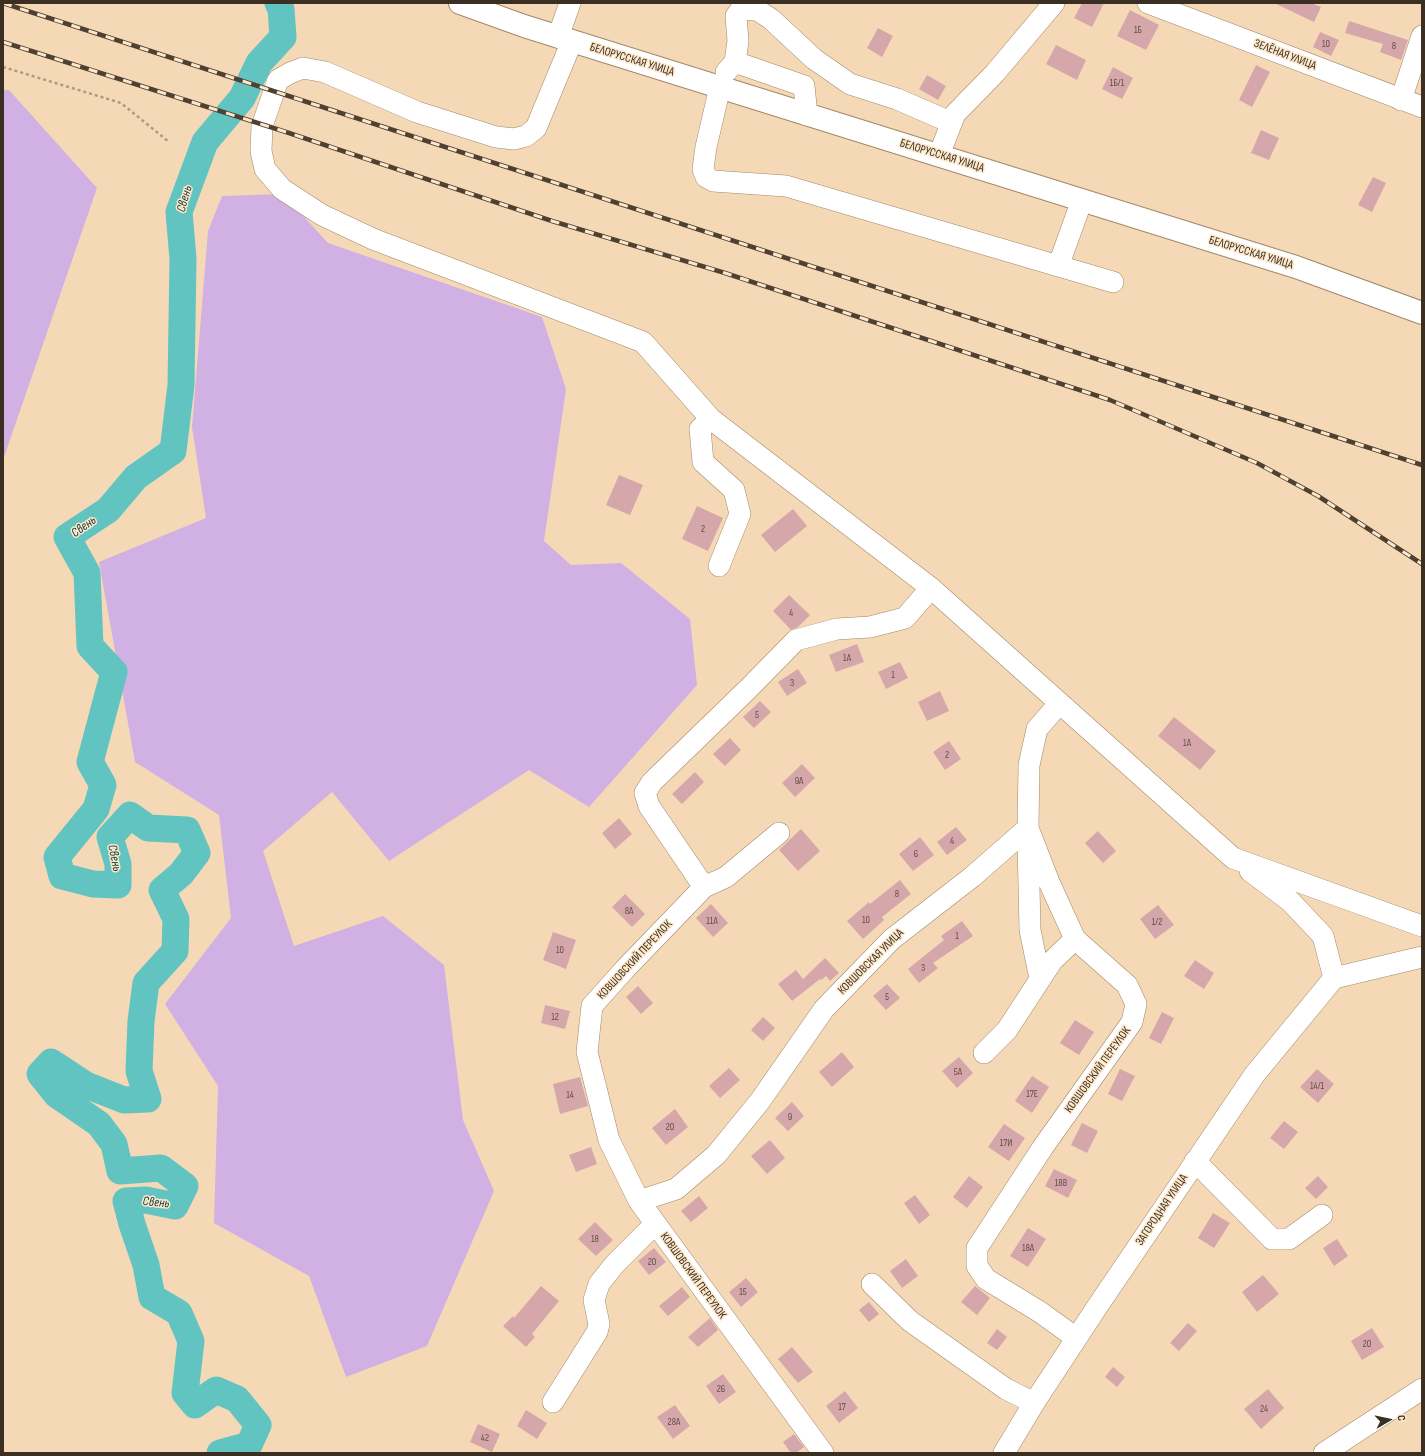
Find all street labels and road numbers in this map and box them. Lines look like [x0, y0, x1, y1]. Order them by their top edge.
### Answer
street label: ЗЕЛЁНАЯ УЛИЦА [1252, 36, 1318, 74]
street label: БЕЛОРУССКАЯ УЛИЦА [588, 40, 676, 80]
street label: БЕЛОРУССКАЯ УЛИЦА [898, 136, 986, 176]
street label: БЕЛОРУССКАЯ УЛИЦА [1207, 233, 1295, 273]
street label: КОВШОВСКИЙ ПЕРЕУЛОК [595, 917, 675, 1003]
street label: КОВШОВСКАЯ УЛИЦА [835, 926, 907, 998]
street label: КОВШОВСКИЙ ПЕРЕУЛОК [1062, 1024, 1134, 1116]
street label: ЗАГОРОДНАЯ УЛИЦА [1133, 1172, 1191, 1248]
street label: КОВШОВСКИЙ ПЕРЕУЛОК [657, 1230, 729, 1322]

